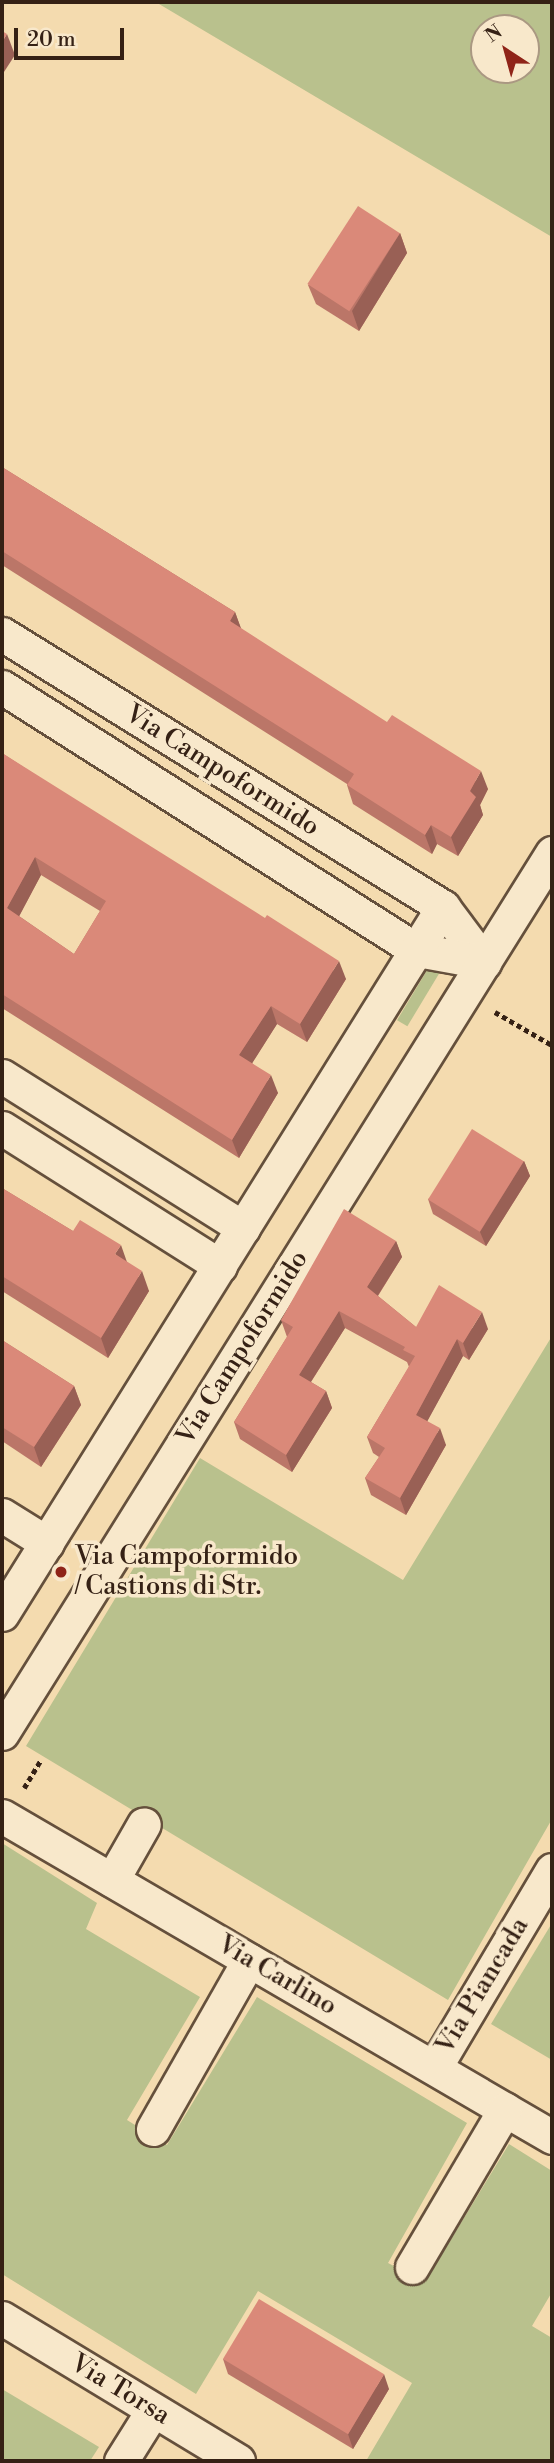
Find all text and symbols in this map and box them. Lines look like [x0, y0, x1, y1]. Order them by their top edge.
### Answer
scale bar [18, 14, 128, 58]
north arrow [470, 14, 540, 84]
text: N [481, 20, 507, 48]
text: 20 m [27, 27, 76, 53]
street label: Via Campoformido [119, 699, 325, 843]
street label: Via Campoformido [171, 1245, 315, 1451]
place label: Via Campoformido / Castions di Str. [75, 1541, 298, 1602]
marker: Via Campoformido / Castions di Str. [53, 1564, 69, 1580]
street label: Via Piancada [430, 1912, 536, 2060]
street label: Via Carlino [212, 1929, 342, 2023]
street label: Via Torsa [65, 2348, 175, 2432]

